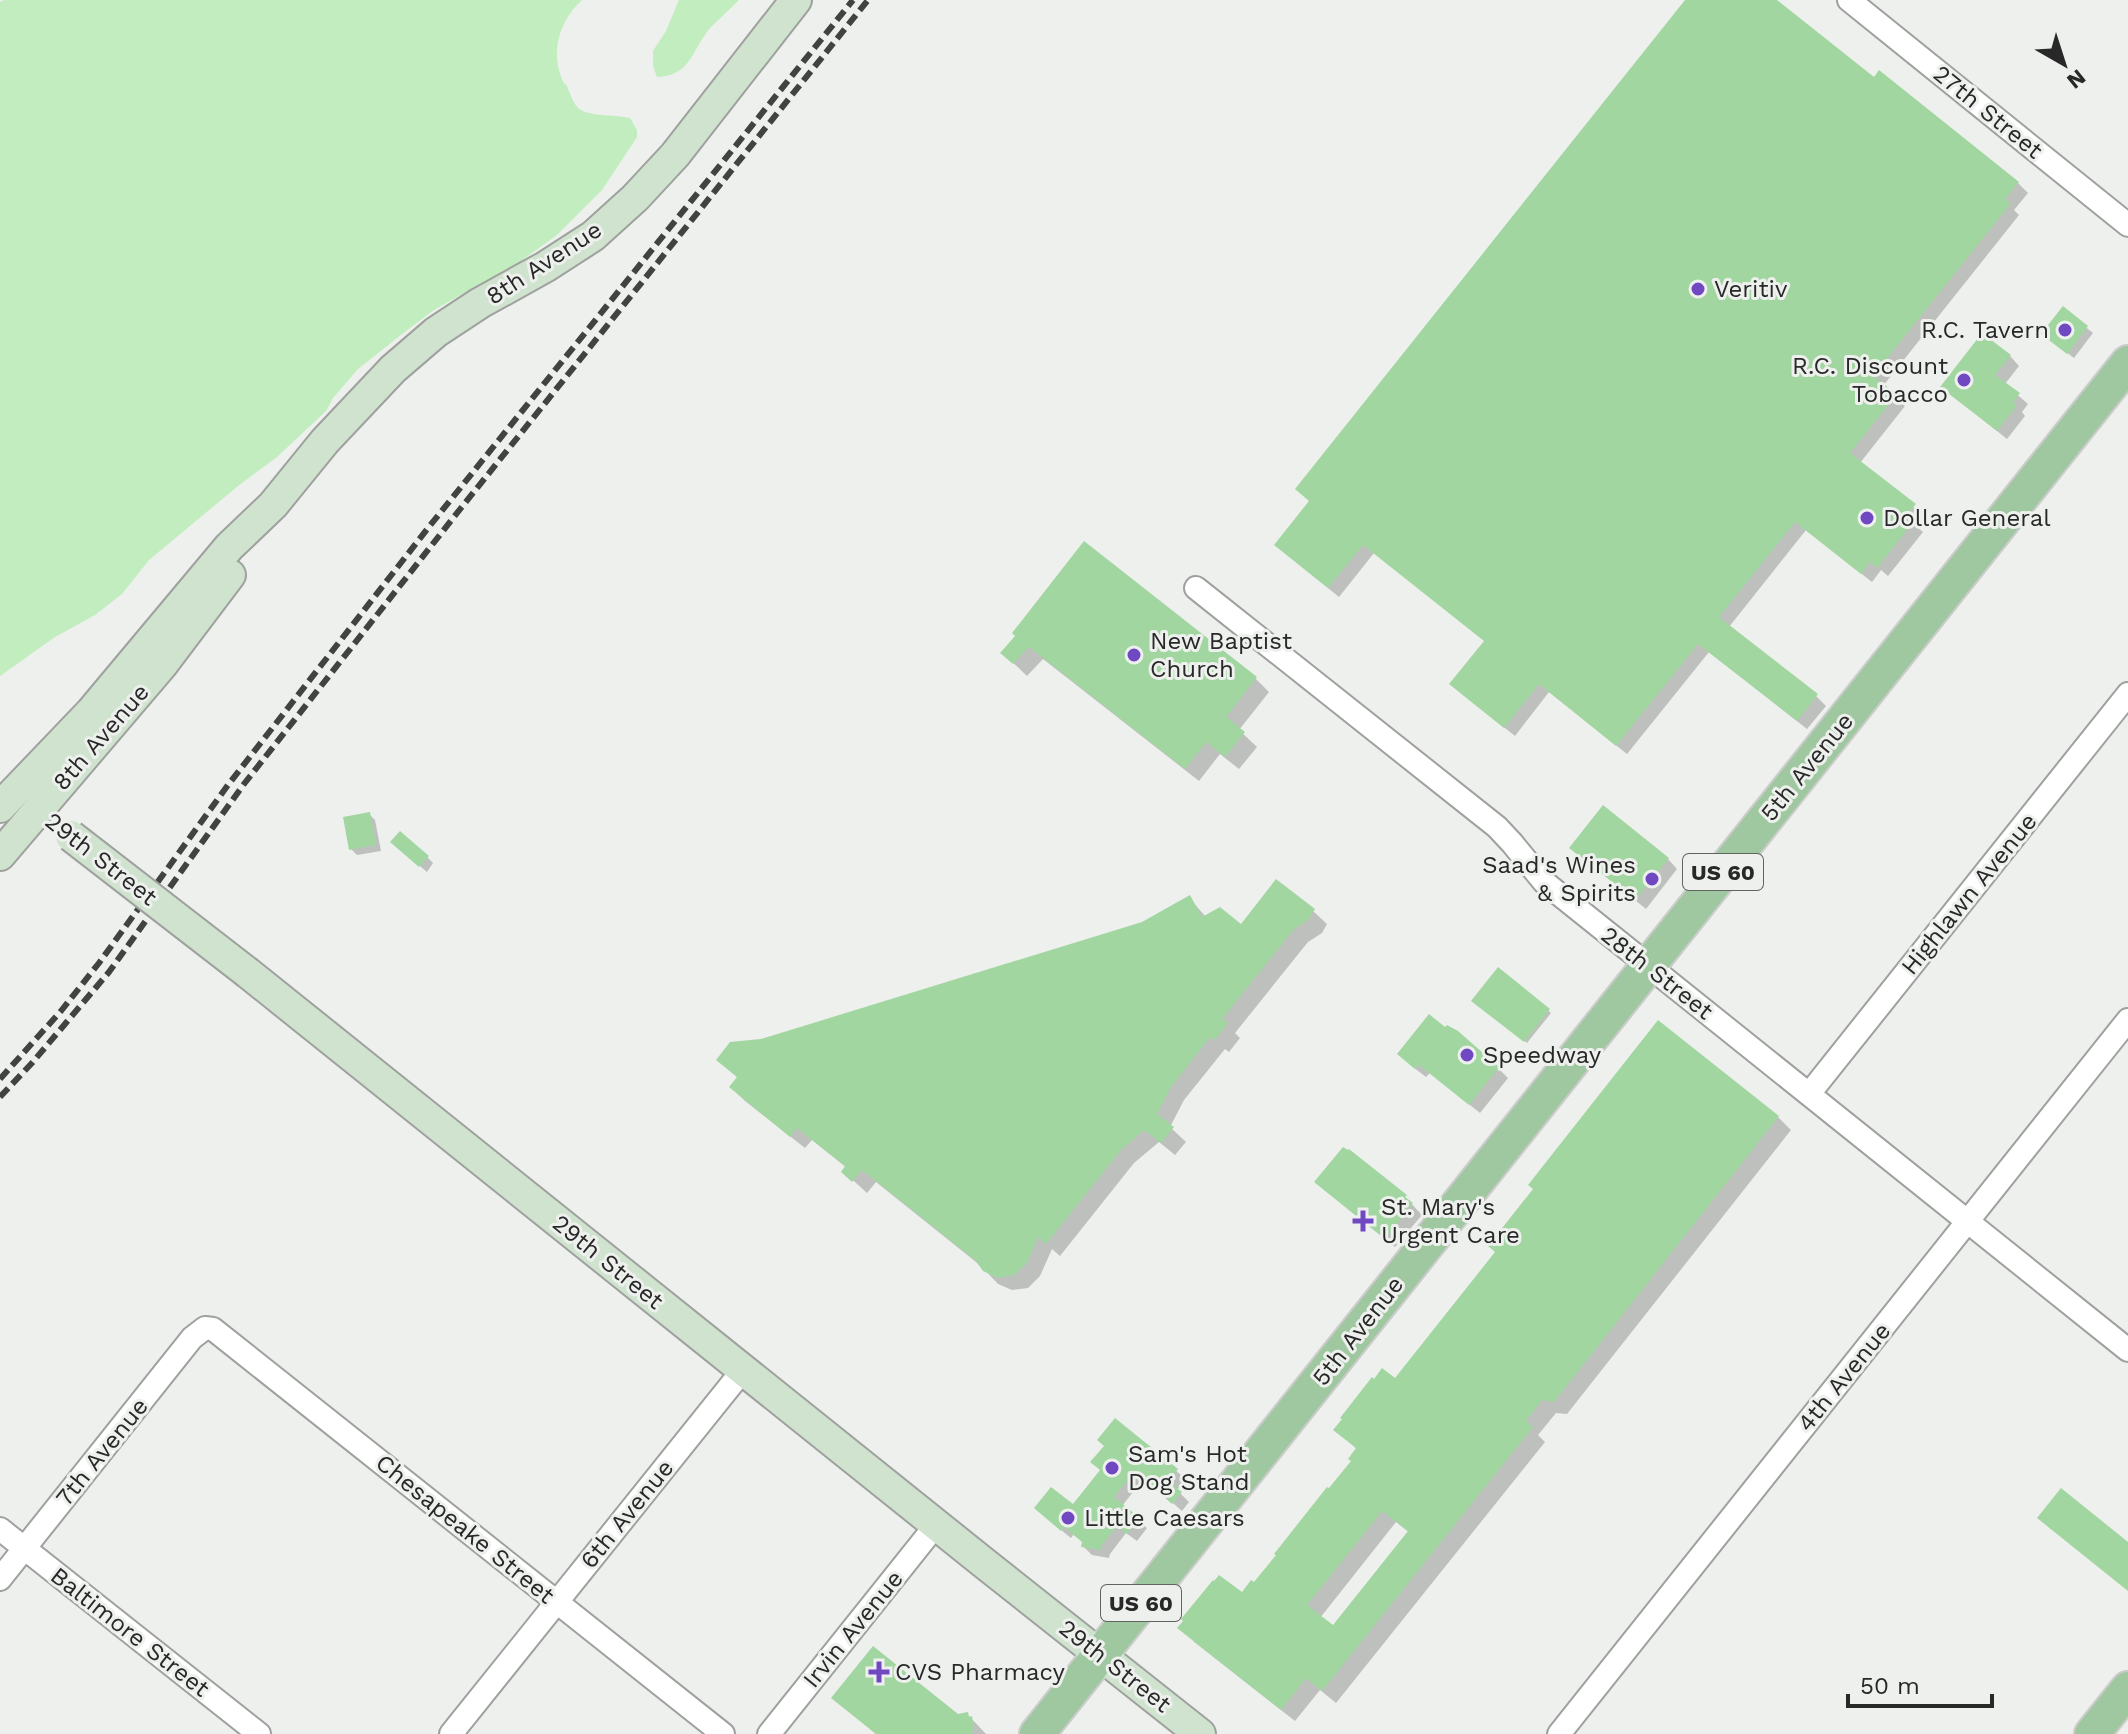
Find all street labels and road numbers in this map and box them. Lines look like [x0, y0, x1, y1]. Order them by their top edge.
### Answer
street label: 27th Street [1928, 59, 2048, 165]
street label: 8th Avenue [481, 215, 607, 311]
street label: 8th Avenue [47, 678, 155, 796]
street label: 5th Avenue [1755, 707, 1859, 827]
street label: 29th Street [40, 807, 162, 911]
street label: Highlawn Avenue [1895, 808, 2043, 980]
road number: US 60 [1683, 854, 1763, 890]
street label: 28th Street [1596, 921, 1718, 1025]
street label: 29th Street [547, 1209, 669, 1315]
street label: 5th Avenue [1307, 1271, 1409, 1391]
street label: 4th Avenue [1792, 1317, 1896, 1437]
street label: 7th Avenue [50, 1392, 154, 1512]
street label: Chesapeake Street [370, 1448, 560, 1610]
street label: 6th Avenue [575, 1454, 679, 1574]
street label: Baltimore Street [45, 1561, 215, 1703]
street label: Irvin Avenue [797, 1565, 909, 1693]
road number: US 60 [1101, 1585, 1181, 1621]
street label: 29th Street [1054, 1614, 1176, 1718]

